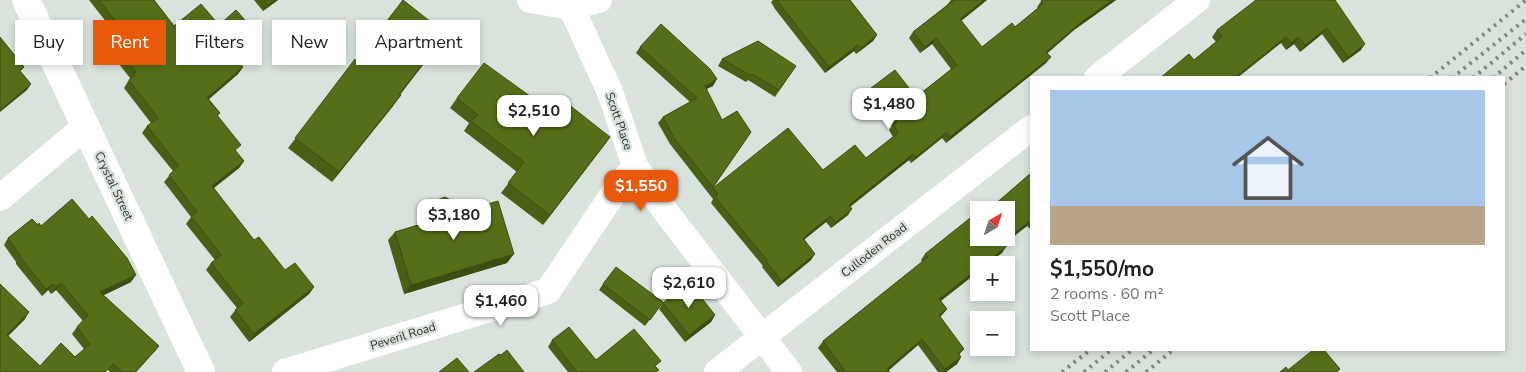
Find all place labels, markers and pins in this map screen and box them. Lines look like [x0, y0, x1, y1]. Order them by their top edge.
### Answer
pin: $1,480 [848, 88, 930, 130]
pin: $2,510 [493, 94, 575, 137]
pin: $1,550 [600, 170, 682, 212]
pin: $3,180 [413, 198, 495, 241]
pin: $2,610 [648, 266, 730, 309]
pin: $1,460 [460, 284, 542, 327]

